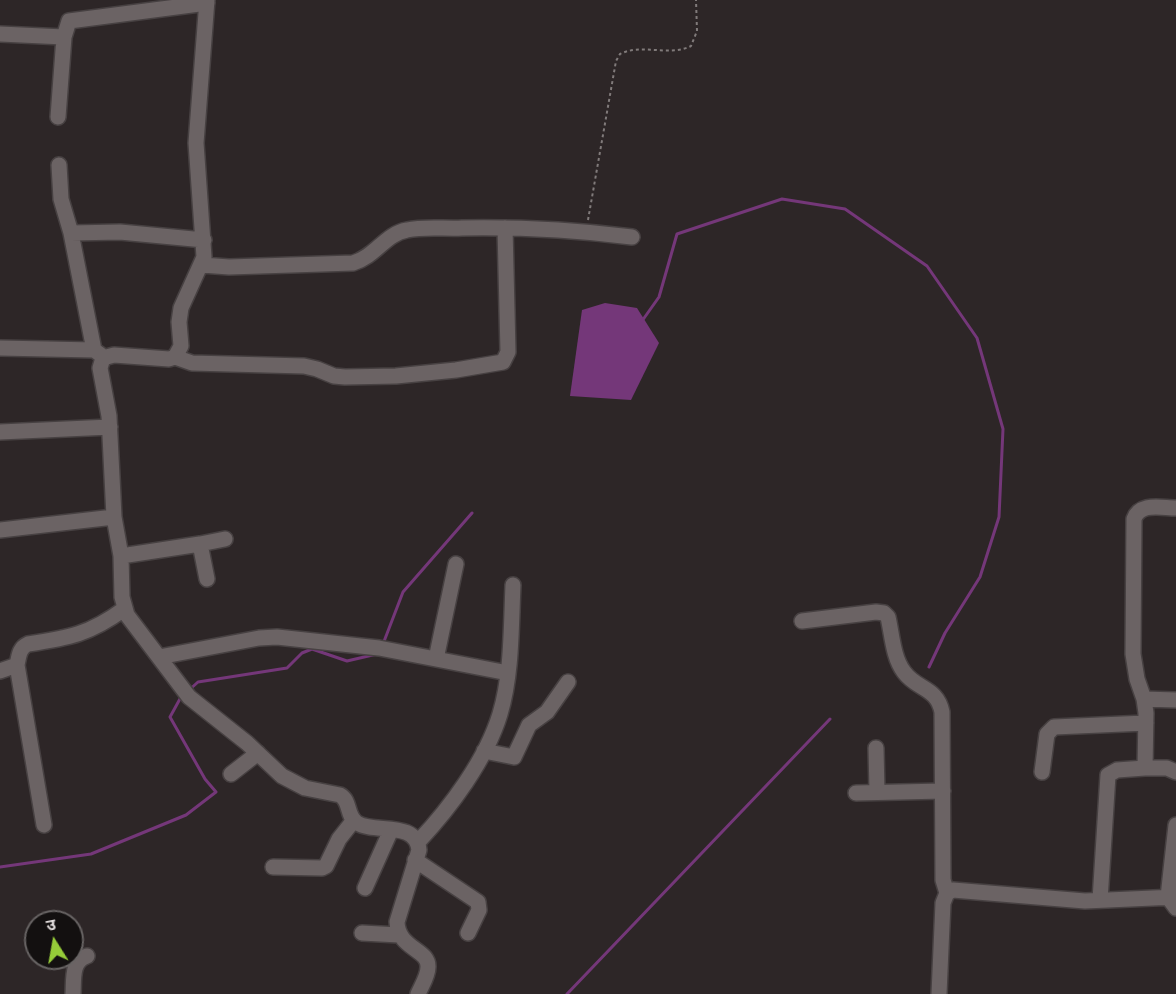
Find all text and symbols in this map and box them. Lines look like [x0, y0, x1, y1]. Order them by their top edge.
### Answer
north arrow [24, 910, 84, 970]
text: उ [44, 913, 58, 936]

